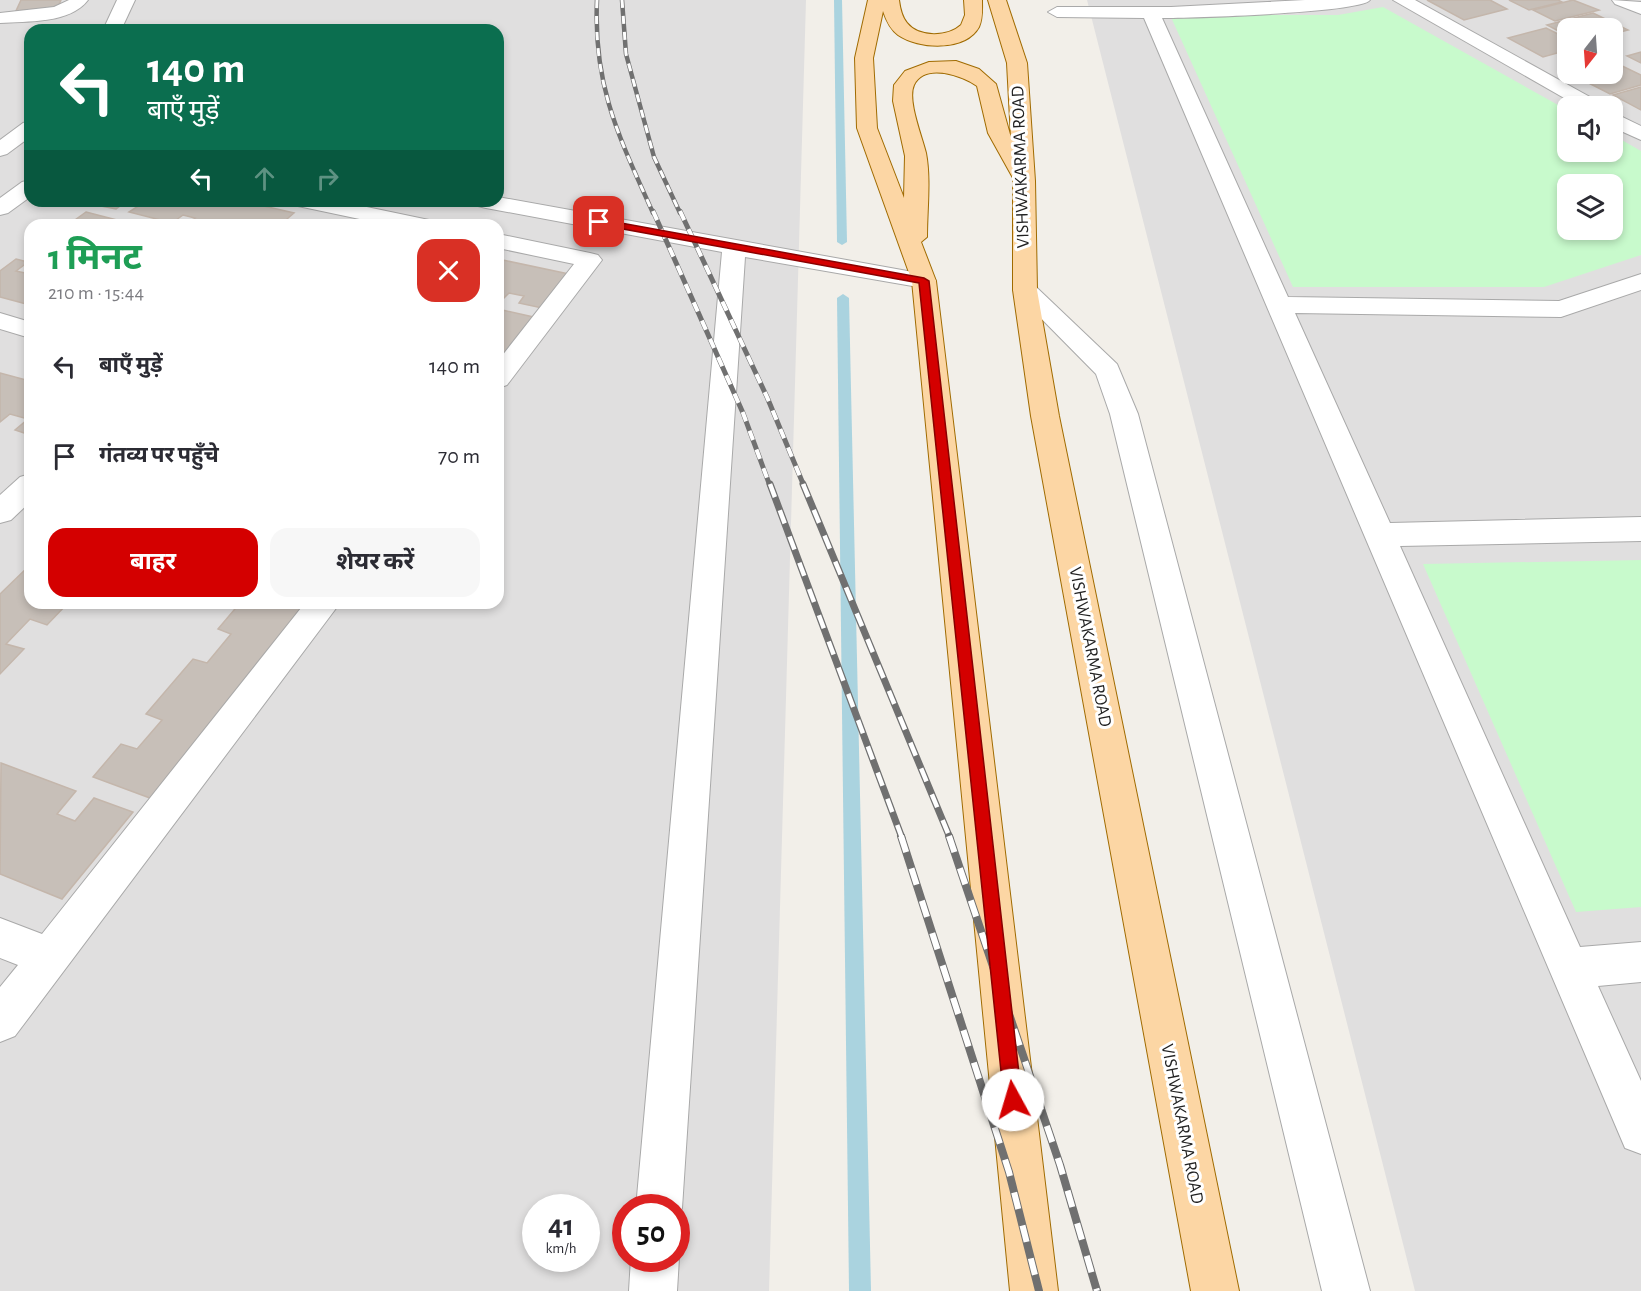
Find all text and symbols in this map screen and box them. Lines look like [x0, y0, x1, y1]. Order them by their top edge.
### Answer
north arrow [1557, 18, 1623, 84]
map controls [1557, 18, 1623, 240]
icon: left [48, 48, 126, 126]
text: 140 m [147, 48, 245, 90]
street label: VISHWAKARMA ROAD [1009, 86, 1033, 248]
button: sound [1557, 96, 1623, 162]
text: बाएँ मुड़ें [147, 97, 219, 124]
icon: left [185, 162, 218, 195]
icon: ahead [248, 162, 281, 195]
icon: right [311, 162, 344, 195]
button: layers [1557, 174, 1623, 240]
pin [573, 196, 624, 247]
icon: arrive [582, 205, 615, 238]
button: close [417, 239, 480, 302]
text: 1 मिनट [48, 240, 142, 276]
text: 210 m · 15:44 [48, 283, 144, 303]
icon: left [48, 350, 81, 383]
text: बाएँ मुड़ें [99, 354, 163, 376]
text: 140 m [429, 355, 480, 377]
icon: arrive [48, 440, 81, 473]
text: गंतव्य पर पहुँचे [99, 444, 219, 466]
text: 70 m [438, 445, 480, 467]
button: बाहर [48, 528, 258, 597]
button: शेयर करें [270, 528, 480, 597]
street label: VISHWAKARMA ROAD [1066, 566, 1114, 728]
street label: VISHWAKARMA ROAD [1158, 1043, 1206, 1205]
position arrow [981, 1068, 1045, 1132]
speed limit sign: 50 [612, 1194, 690, 1272]
text: 41 [548, 1211, 574, 1241]
text: km/h [546, 1241, 576, 1256]

